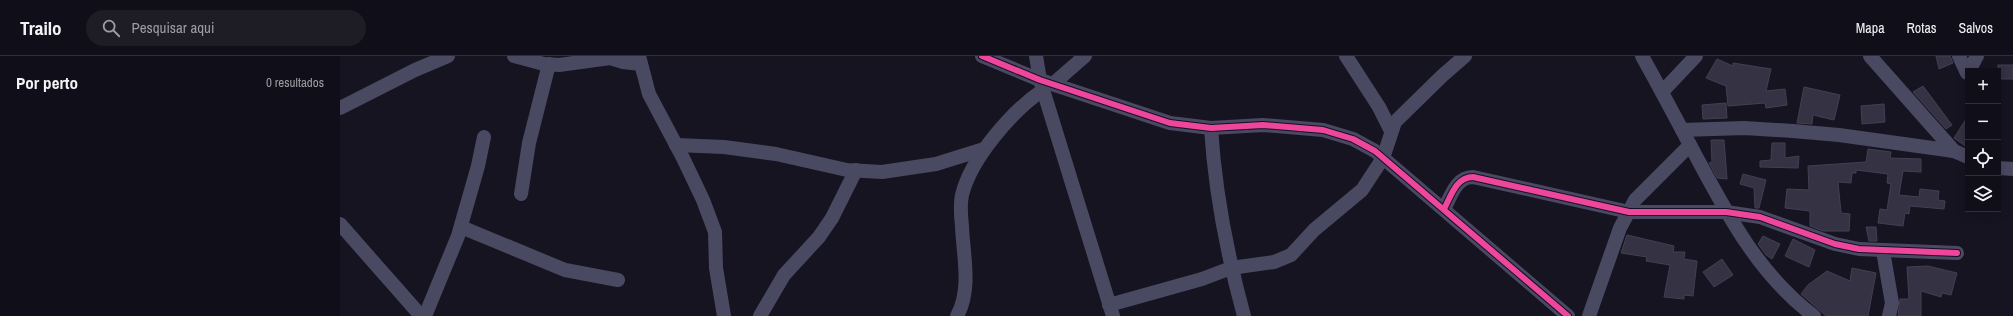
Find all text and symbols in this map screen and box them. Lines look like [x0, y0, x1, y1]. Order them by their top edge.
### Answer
search box [86, 10, 366, 46]
text: Trailo [20, 15, 62, 41]
icon: search [100, 17, 122, 39]
text: Pesquisar aqui [132, 17, 214, 38]
text: Mapa [1856, 19, 1885, 37]
text: Rotas [1907, 19, 1937, 37]
text: Salvos [1959, 19, 1993, 37]
map controls [1965, 68, 2001, 212]
button: + [1965, 68, 2001, 104]
text: Por perto [16, 71, 78, 94]
text: 0 resultados [266, 74, 324, 91]
button: − [1965, 104, 2001, 140]
button: locate [1965, 140, 2001, 176]
button: layers [1965, 176, 2001, 212]

